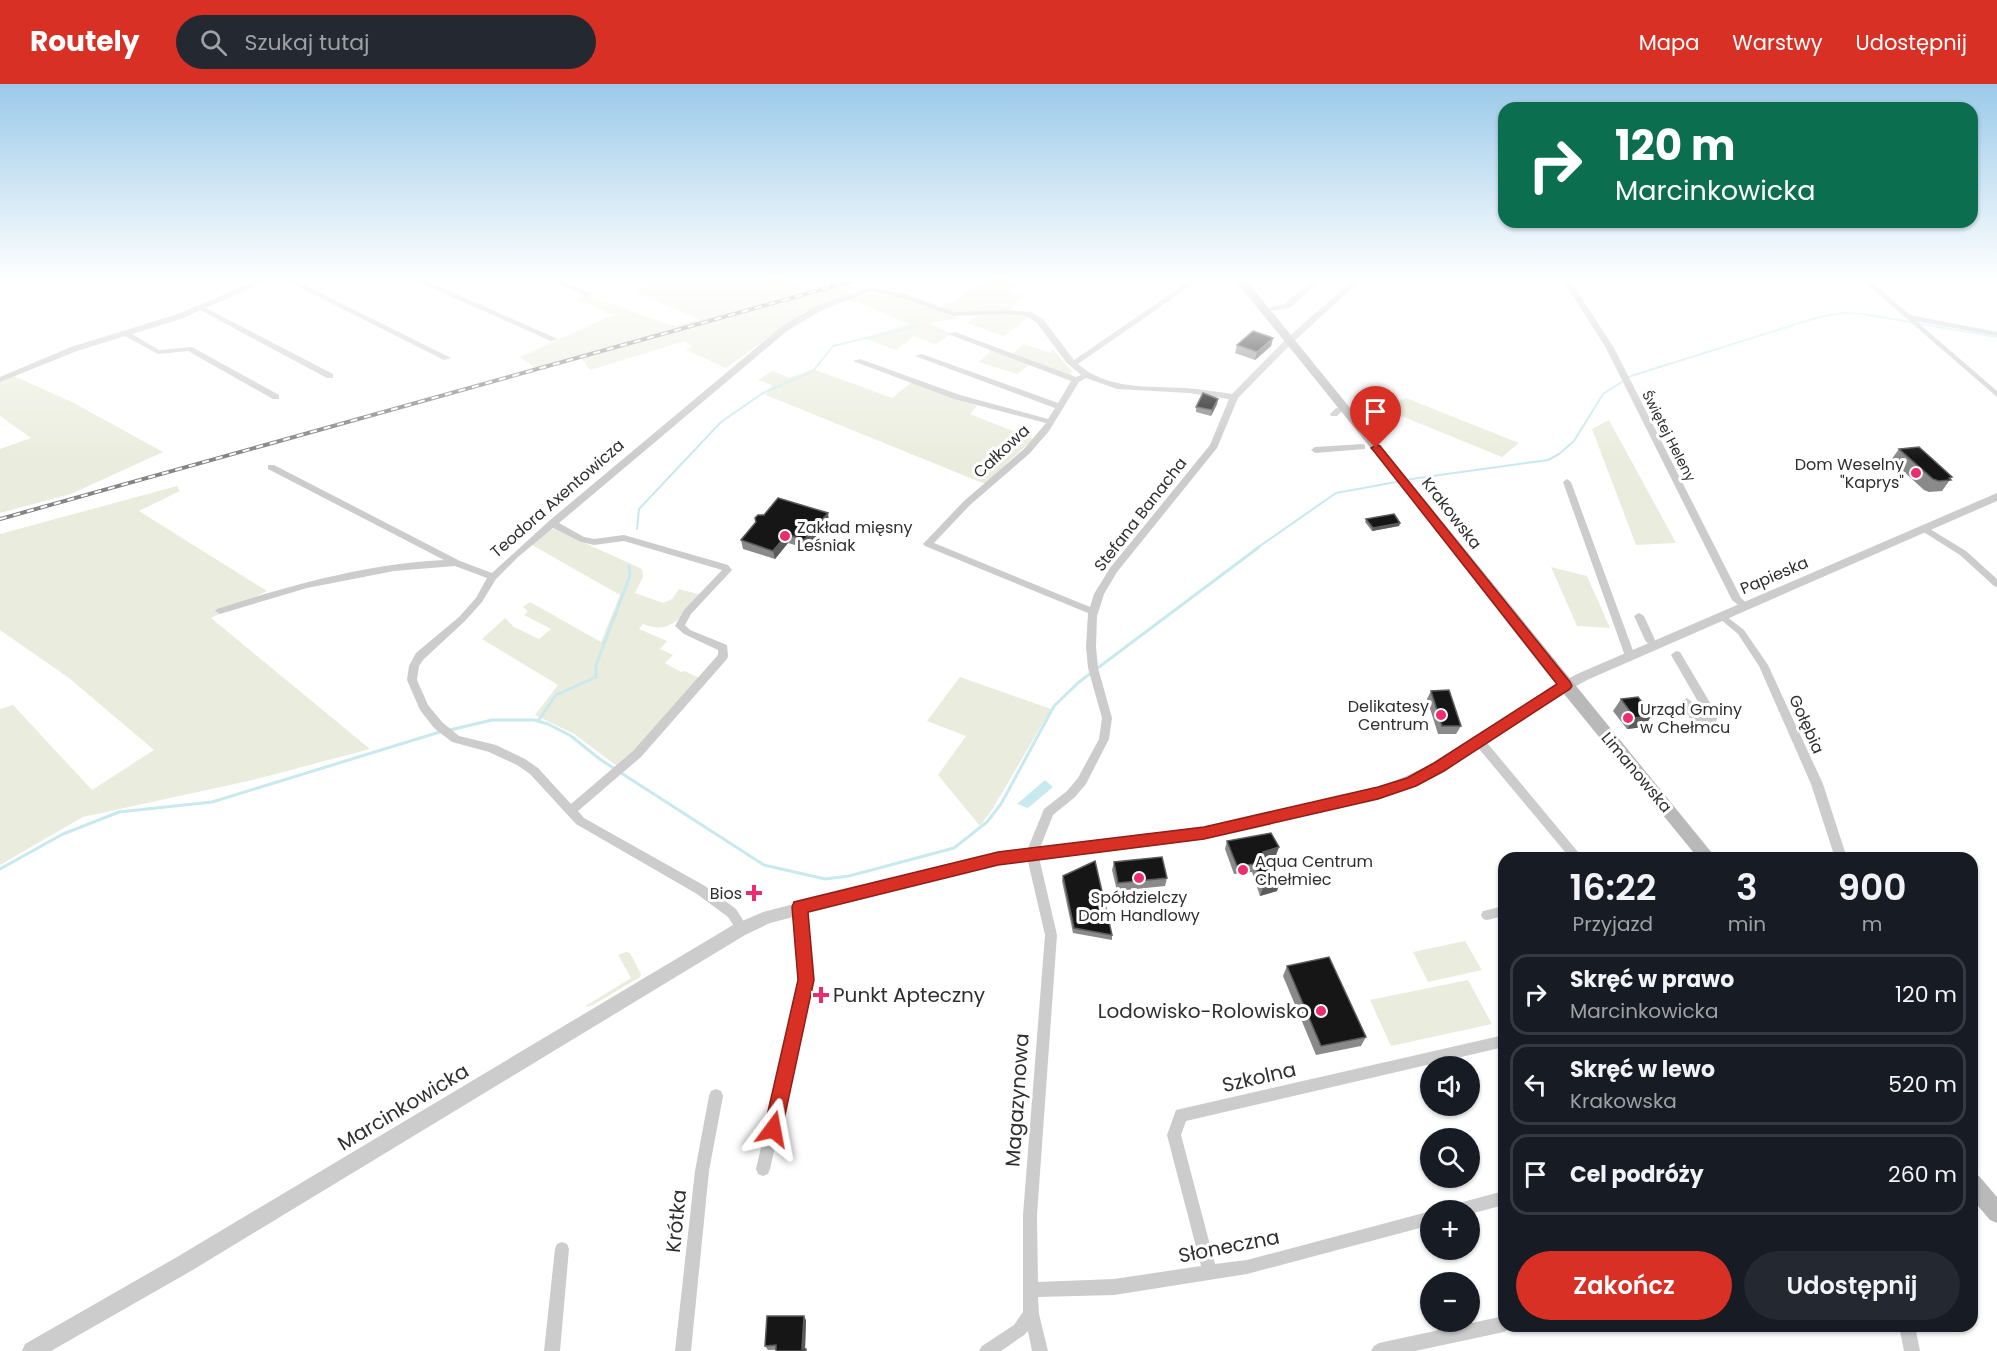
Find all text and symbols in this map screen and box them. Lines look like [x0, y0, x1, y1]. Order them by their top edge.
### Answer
search box [176, 15, 596, 69]
text: Routely [30, 22, 140, 61]
icon: search [197, 26, 230, 59]
text: Szukaj tutaj [245, 27, 370, 58]
text: Mapa [1639, 28, 1699, 57]
text: Warstwy [1732, 28, 1823, 57]
text: Udostępnij [1856, 28, 1967, 57]
text: 120 m [1615, 116, 1736, 175]
icon: right [1516, 126, 1594, 204]
text: Marcinkowicka [1615, 172, 1815, 209]
pin [1350, 386, 1401, 448]
street label: Świętej Heleny [1637, 387, 1701, 485]
icon: arrive [1359, 395, 1392, 428]
street label: Całkowa [968, 419, 1035, 484]
street label: Teodora Axentowicza [485, 434, 629, 563]
street label: Stefana Banacha [1089, 452, 1192, 576]
place label: Dom Weselny "Kaprys" [1795, 453, 1904, 494]
marker: Dom Weselny "Kaprys" [1909, 466, 1923, 480]
street label: Krakowska [1416, 473, 1487, 554]
place label: Zakład mięsny Leśniak [797, 516, 913, 557]
marker: Zakład mięsny Leśniak [778, 529, 792, 543]
street label: Papieska [1736, 551, 1812, 600]
street label: Gołębia [1783, 691, 1830, 757]
place label: Delikatesy Centrum [1348, 695, 1429, 736]
place label: Urząd Gminy w Chełmcu [1640, 698, 1742, 739]
marker: Delikatesy Centrum [1434, 708, 1448, 722]
marker: Urząd Gminy w Chełmcu [1621, 711, 1635, 725]
street label: Limanowska [1596, 727, 1677, 818]
place label: Aqua Centrum Chełmiec [1255, 850, 1373, 891]
text: 16:22 [1569, 862, 1656, 913]
text: 3 [1736, 862, 1758, 913]
text: 900 [1837, 862, 1907, 913]
marker: Aqua Centrum Chełmiec [1236, 863, 1250, 877]
marker: Spółdzielczy Dom Handlowy [1132, 871, 1146, 885]
place label: Bios [710, 882, 742, 905]
marker: Bios [747, 886, 761, 900]
place label: Spółdzielczy Dom Handlowy [1078, 886, 1200, 927]
text: Przyjazd [1573, 910, 1653, 938]
text: min [1728, 910, 1766, 938]
text: m [1862, 910, 1882, 938]
text: Skręć w prawo [1570, 964, 1734, 995]
icon: right [1519, 978, 1552, 1011]
text: 120 m [1895, 979, 1957, 1010]
place label: Punkt Apteczny [833, 981, 985, 1009]
marker: Punkt Apteczny [814, 988, 828, 1002]
place label: Lodowisko-Rolowisko [1098, 997, 1309, 1025]
text: Marcinkowicka [1570, 997, 1718, 1025]
marker: Lodowisko-Rolowisko [1314, 1004, 1328, 1018]
street label: Magazynowa [998, 1032, 1036, 1168]
text: Skręć w lewo [1570, 1054, 1715, 1085]
street label: Szkolna [1219, 1055, 1299, 1099]
map controls [1420, 1056, 1480, 1332]
button: sound [1420, 1056, 1480, 1116]
street label: Marcinkowicka [332, 1057, 474, 1157]
icon: left [1519, 1068, 1552, 1101]
text: 520 m [1888, 1069, 1957, 1100]
text: Krakowska [1570, 1087, 1677, 1115]
position arrow [741, 1097, 805, 1161]
button: search [1420, 1128, 1480, 1188]
icon: arrive [1519, 1158, 1552, 1191]
text: Cel podróży [1570, 1159, 1704, 1190]
text: 260 m [1888, 1159, 1957, 1190]
street label: Krótka [659, 1188, 693, 1254]
button: + [1420, 1200, 1480, 1260]
street label: Słoneczna [1176, 1222, 1282, 1270]
button: Zakończ [1516, 1251, 1732, 1320]
button: Udostępnij [1744, 1251, 1960, 1320]
button: − [1420, 1272, 1480, 1332]

